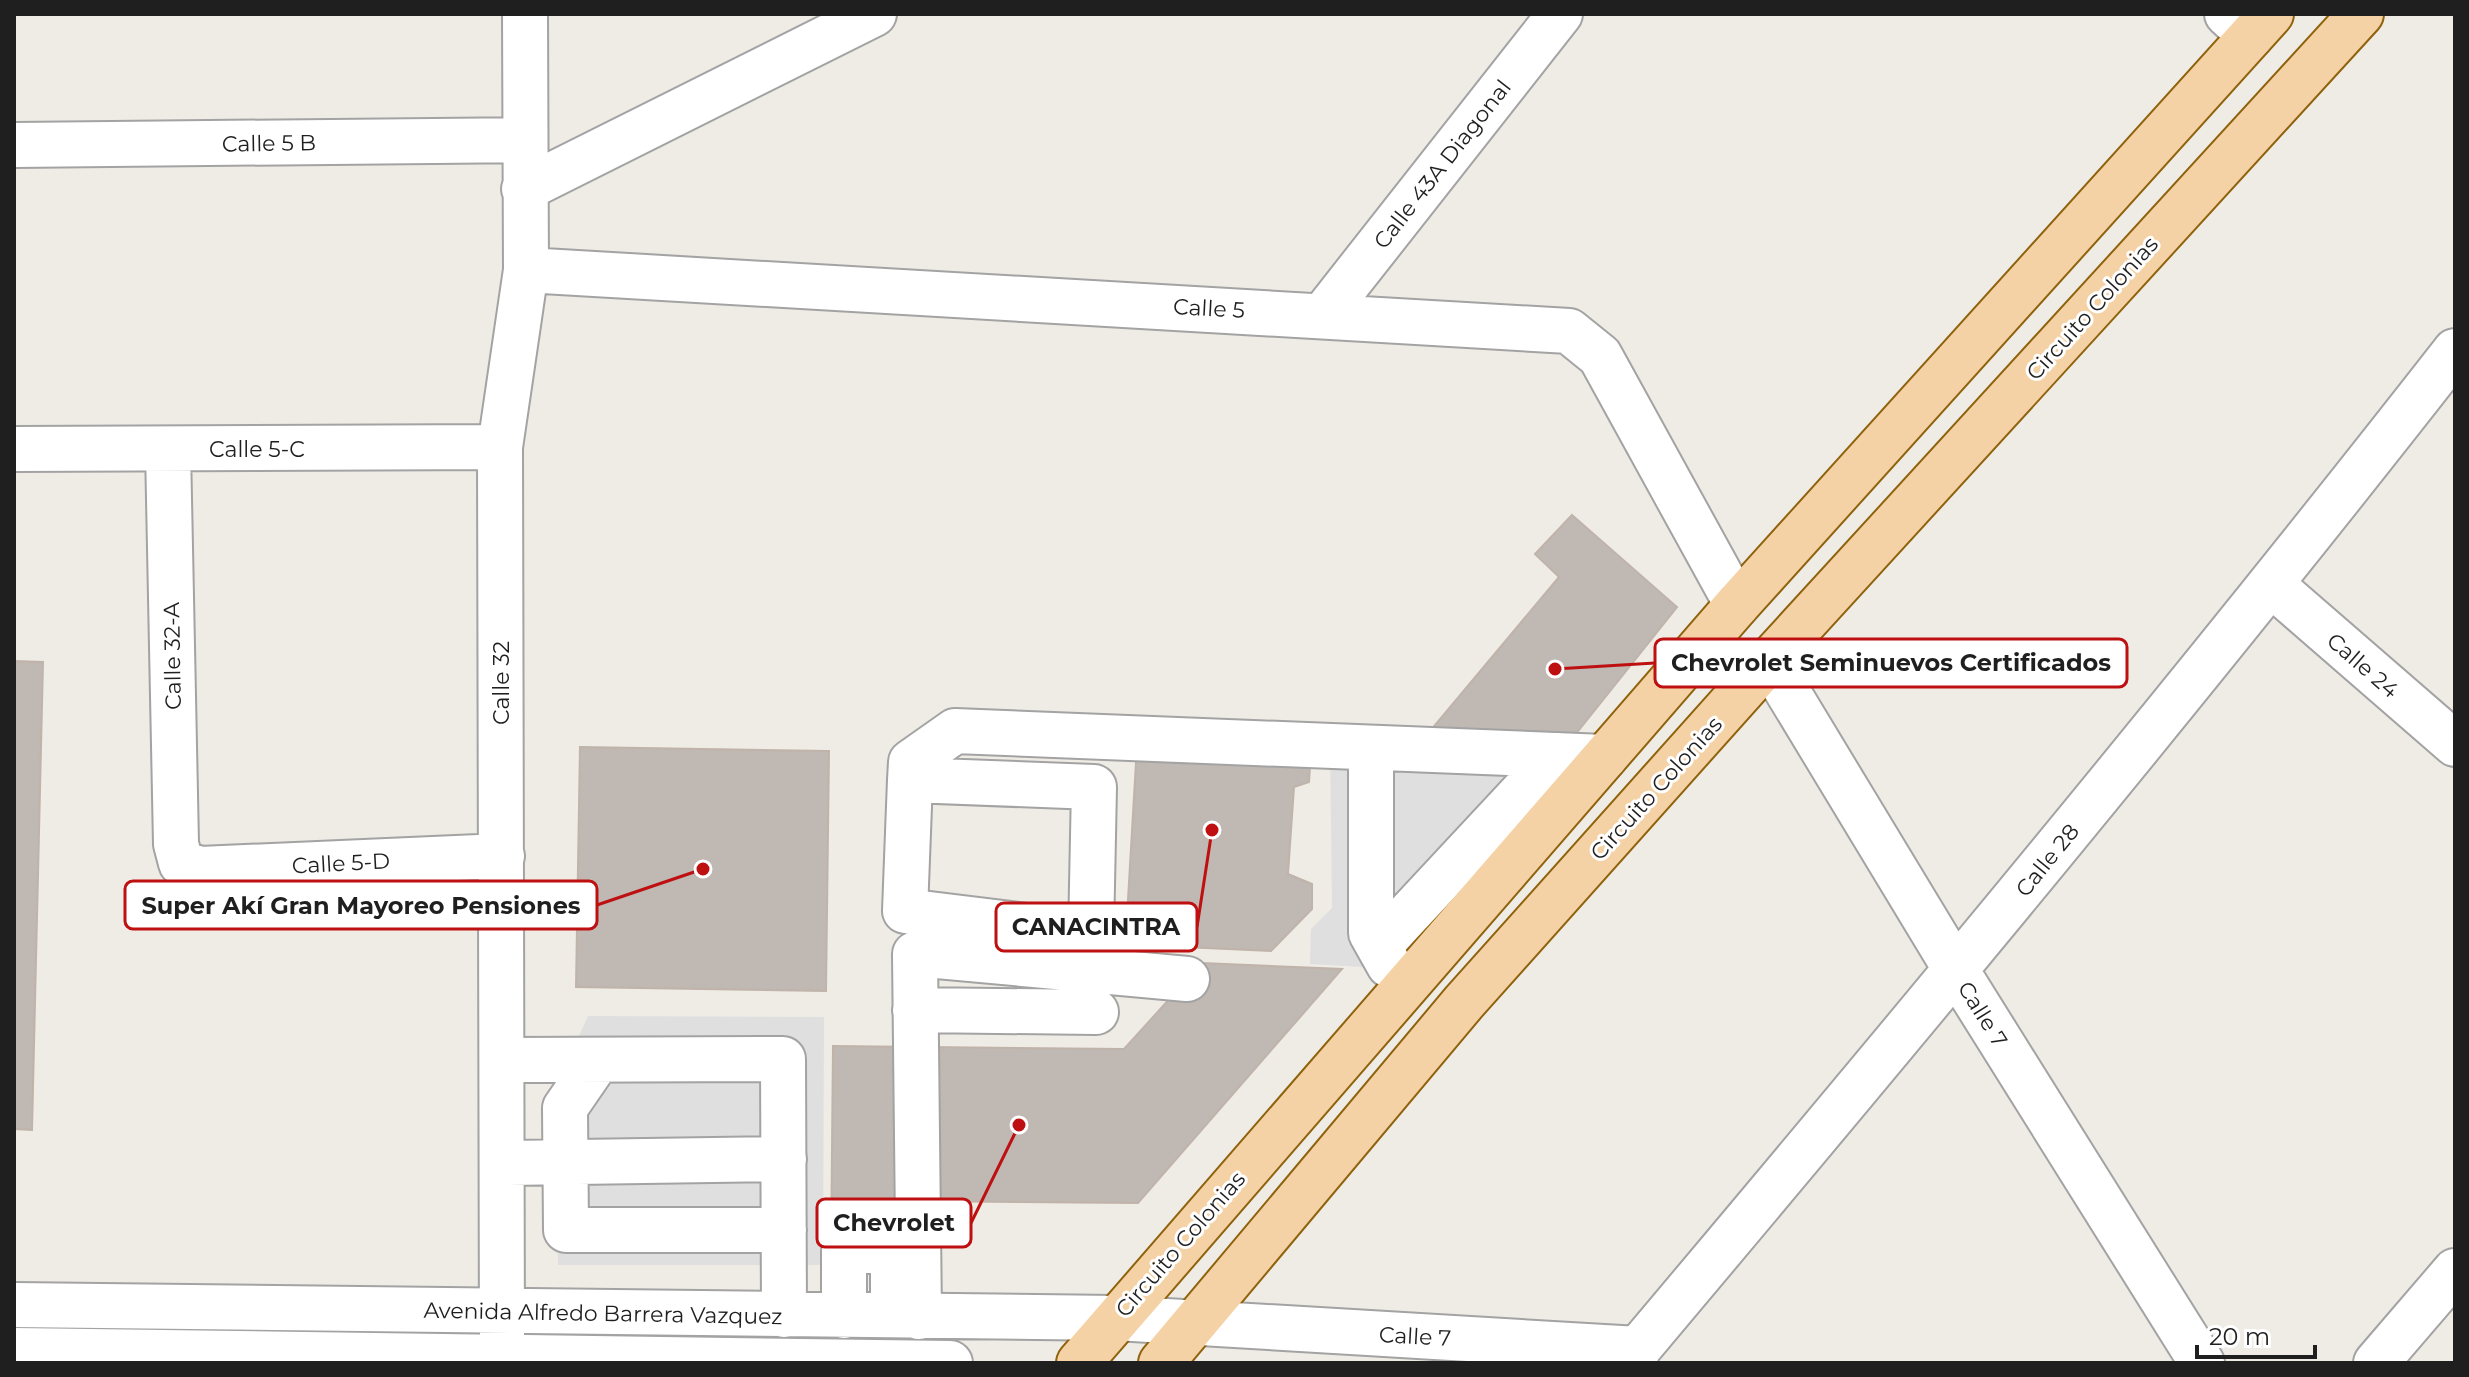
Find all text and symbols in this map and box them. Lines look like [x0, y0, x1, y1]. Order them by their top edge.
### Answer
street label: Calle 43A Diagonal [1368, 74, 1517, 254]
street label: Calle 5 B [222, 129, 316, 158]
street label: Circuito Colonias [2021, 231, 2164, 386]
street label: Calle 5 [1172, 293, 1246, 324]
street label: Calle 5-C [209, 436, 305, 463]
street label: Calle 32-A [158, 602, 187, 710]
street label: Calle 24 [2321, 627, 2404, 704]
callout: Chevrolet Seminuevos Certificados [1655, 639, 2127, 687]
street label: Calle 32 [488, 641, 515, 725]
text: Chevrolet Seminuevos Certificados [1671, 648, 2111, 677]
street label: Circuito Colonias [1585, 711, 1728, 866]
street label: Calle 28 [2010, 818, 2085, 902]
street label: Calle 5-D [291, 847, 391, 880]
callout: Super Akí Gran Mayoreo Pensiones [125, 881, 597, 929]
text: Super Akí Gran Mayoreo Pensiones [141, 891, 581, 920]
callout: CANACINTRA [996, 903, 1197, 951]
text: CANACINTRA [1012, 912, 1181, 941]
street label: Calle 7 [1952, 976, 2013, 1052]
street label: Circuito Colonias [1110, 1166, 1251, 1323]
callout: Chevrolet [817, 1199, 971, 1247]
text: Chevrolet [833, 1208, 956, 1237]
street label: Avenida Alfredo Barrera Vazquez [423, 1297, 783, 1330]
scale bar [2197, 1309, 2315, 1359]
street label: Calle 7 [1378, 1321, 1452, 1352]
text: 20 m [2209, 1322, 2270, 1351]

